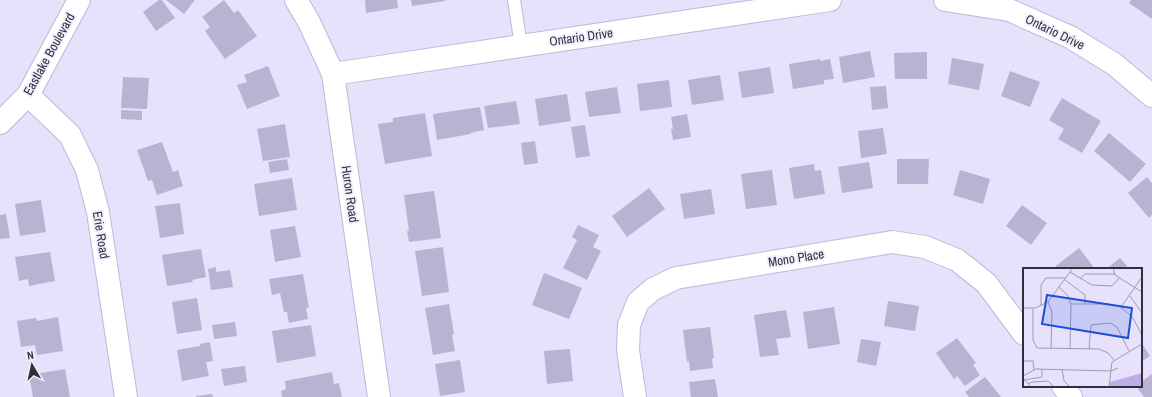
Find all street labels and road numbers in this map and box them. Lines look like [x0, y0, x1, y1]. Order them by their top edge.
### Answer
street label: Eastlake Boulevard [19, 10, 79, 98]
street label: Ontario Drive [1023, 10, 1088, 54]
street label: Ontario Drive [548, 24, 614, 50]
street label: Huron Road [338, 164, 362, 224]
street label: Erie Road [89, 210, 113, 260]
street label: Mono Place [767, 245, 825, 271]

